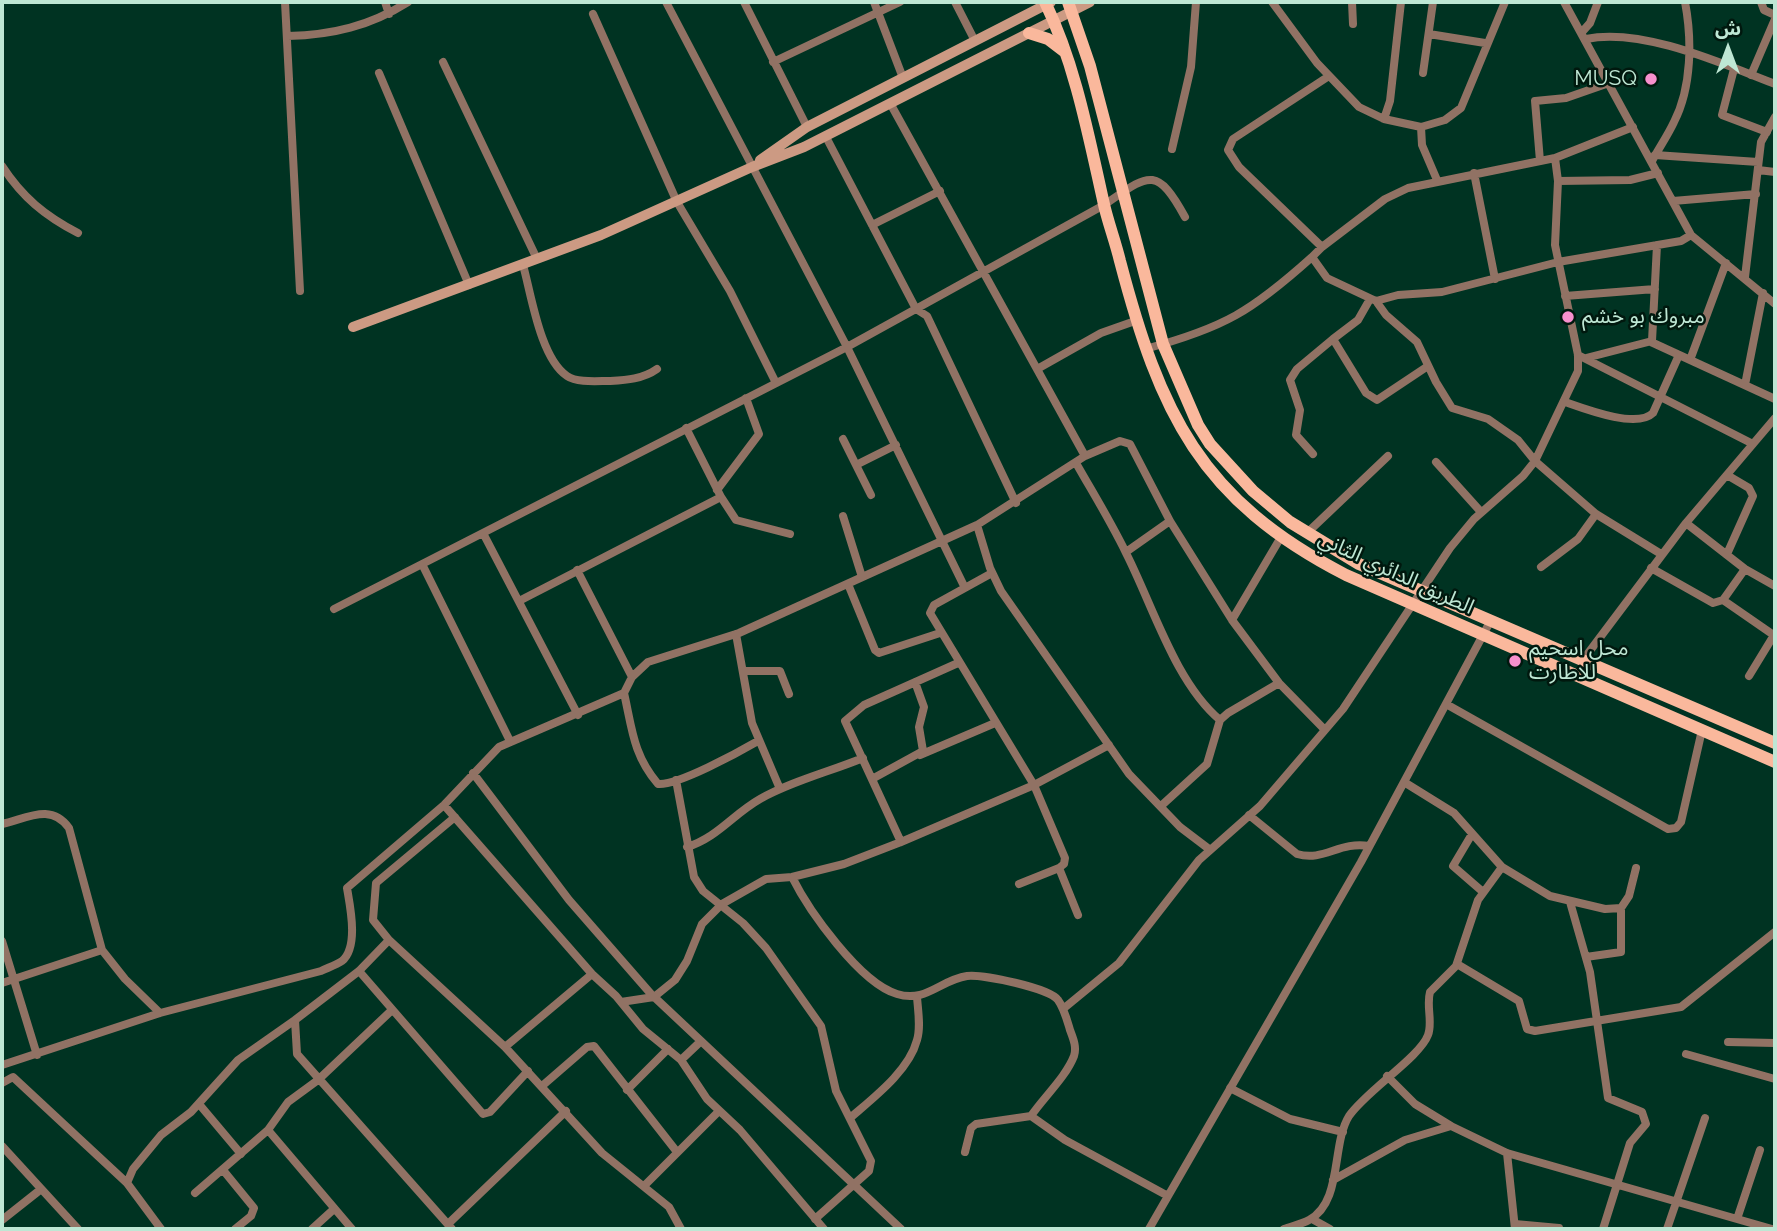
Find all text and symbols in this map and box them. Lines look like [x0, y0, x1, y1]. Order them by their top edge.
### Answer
north arrow [1693, 14, 1763, 84]
text: ش [1715, 17, 1741, 39]
place label: MUSQ [1574, 66, 1637, 92]
marker: MUSQ [1643, 71, 1659, 87]
place label: مبروك بو خشم [1582, 304, 1705, 330]
marker: مبروك بو خشم [1560, 309, 1576, 325]
street label: الطريق الدائري الثاني [1314, 526, 1478, 620]
place label: محل اسحيم للاطارت [1529, 636, 1629, 686]
marker: محل اسحيم للاطارت [1507, 653, 1523, 669]

